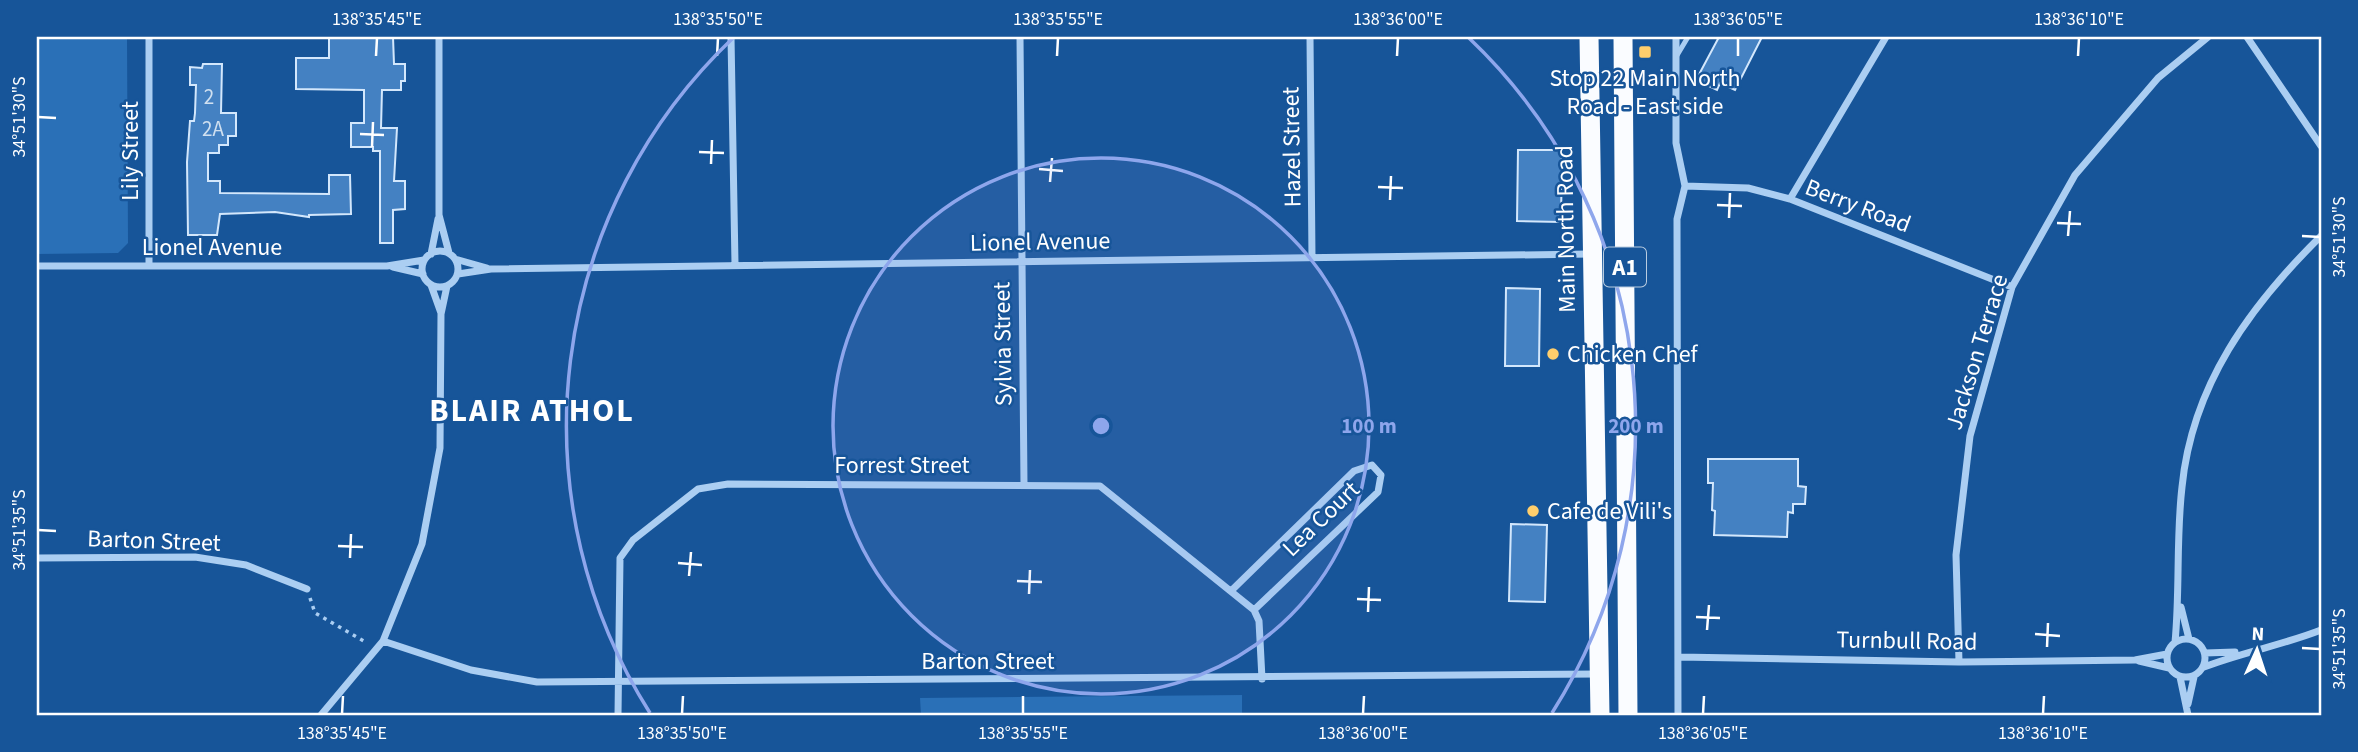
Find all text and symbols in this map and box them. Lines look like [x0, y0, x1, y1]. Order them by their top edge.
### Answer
text: 138°35'45"E [332, 7, 422, 32]
text: 138°35'50"E [673, 7, 763, 32]
text: 138°35'55"E [1013, 7, 1103, 32]
text: 138°36'00"E [1353, 7, 1443, 32]
text: 138°36'05"E [1693, 7, 1783, 32]
text: 138°36'10"E [2034, 7, 2124, 32]
marker: Stop 22 Main North Road - East side [1637, 44, 1653, 60]
place label: Stop 22 Main North Road - East side [1549, 61, 1741, 124]
text: 34°51'30"S [7, 76, 32, 158]
house number: 2 [204, 82, 214, 112]
street label: Hazel Street [1273, 86, 1311, 208]
street label: Lily Street [113, 101, 148, 201]
house number: 2A [202, 114, 225, 144]
street label: Main North Road [1547, 145, 1585, 313]
street label: Berry Road [1800, 170, 1916, 242]
text: 34°51'30"S [2327, 196, 2352, 278]
street label: Lionel Avenue [969, 223, 1111, 261]
street label: Lionel Avenue [142, 230, 282, 265]
road number: A1 [1604, 248, 1646, 286]
street label: Jackson Terrace [1937, 270, 2017, 434]
street label: Sylvia Street [984, 282, 1022, 406]
place label: Chicken Chef [1567, 337, 1698, 372]
marker: Chicken Chef [1545, 346, 1561, 362]
district label: BLAIR ATHOL [429, 388, 635, 434]
text: 100 m [1341, 411, 1397, 441]
text: 200 m [1608, 411, 1664, 441]
centre of rings [1089, 414, 1113, 438]
street label: Forrest Street [834, 448, 970, 483]
street label: Lea Court [1274, 473, 1368, 565]
text: 34°51'35"S [7, 489, 32, 571]
place label: Cafe de Vili's [1547, 494, 1672, 529]
marker: Cafe de Vili's [1525, 503, 1541, 519]
street label: Barton Street [87, 521, 221, 561]
text: 34°51'35"S [2327, 608, 2352, 690]
north arrow [2222, 616, 2292, 686]
text: N [2251, 621, 2265, 648]
street label: Turnbull Road [1836, 622, 1978, 660]
street label: Barton Street [921, 644, 1055, 679]
text: 138°35'45"E [297, 721, 387, 746]
text: 138°35'50"E [637, 721, 727, 746]
text: 138°35'55"E [978, 721, 1068, 746]
text: 138°36'00"E [1318, 721, 1408, 746]
text: 138°36'05"E [1658, 721, 1748, 746]
text: 138°36'10"E [1998, 721, 2088, 746]

